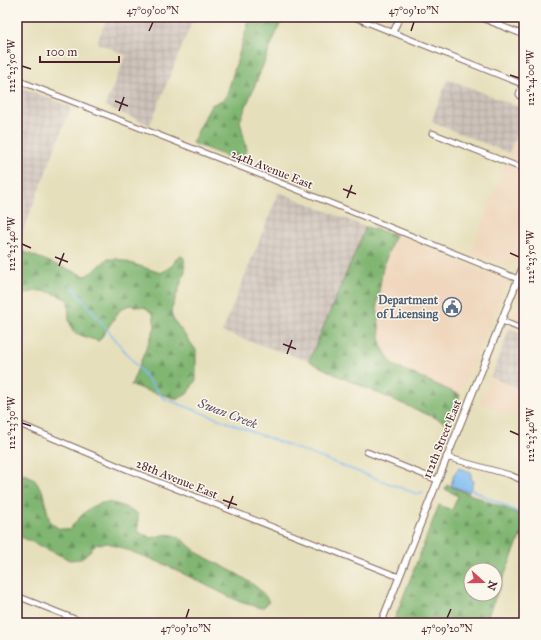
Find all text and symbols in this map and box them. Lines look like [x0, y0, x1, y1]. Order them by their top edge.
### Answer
text: 47°09'00"N [127, 5, 180, 17]
text: 47°09'10"N [389, 5, 440, 17]
scale bar [40, 38, 119, 64]
text: 122°23'50"W [6, 39, 18, 93]
text: 100 m [46, 45, 77, 59]
text: 122°24'00"W [525, 49, 537, 106]
street label: 24th Avenue East [229, 146, 316, 192]
text: 122°23'40"W [6, 216, 18, 271]
text: 122°23'50"W [525, 230, 537, 284]
place label: Department of Licensing [377, 293, 439, 322]
public building icon: Department of Licensing [441, 296, 463, 318]
water label: Swan Creek [195, 395, 260, 433]
text: 122°23'30"W [6, 396, 18, 449]
street label: 112th Street East [420, 397, 464, 480]
text: 122°23'40"W [525, 407, 537, 462]
street label: 28th Avenue East [134, 456, 221, 502]
north arrow [463, 562, 503, 602]
text: N [484, 579, 500, 593]
text: 47°09'10"N [161, 623, 212, 635]
text: 47°09'20"N [421, 623, 473, 635]

